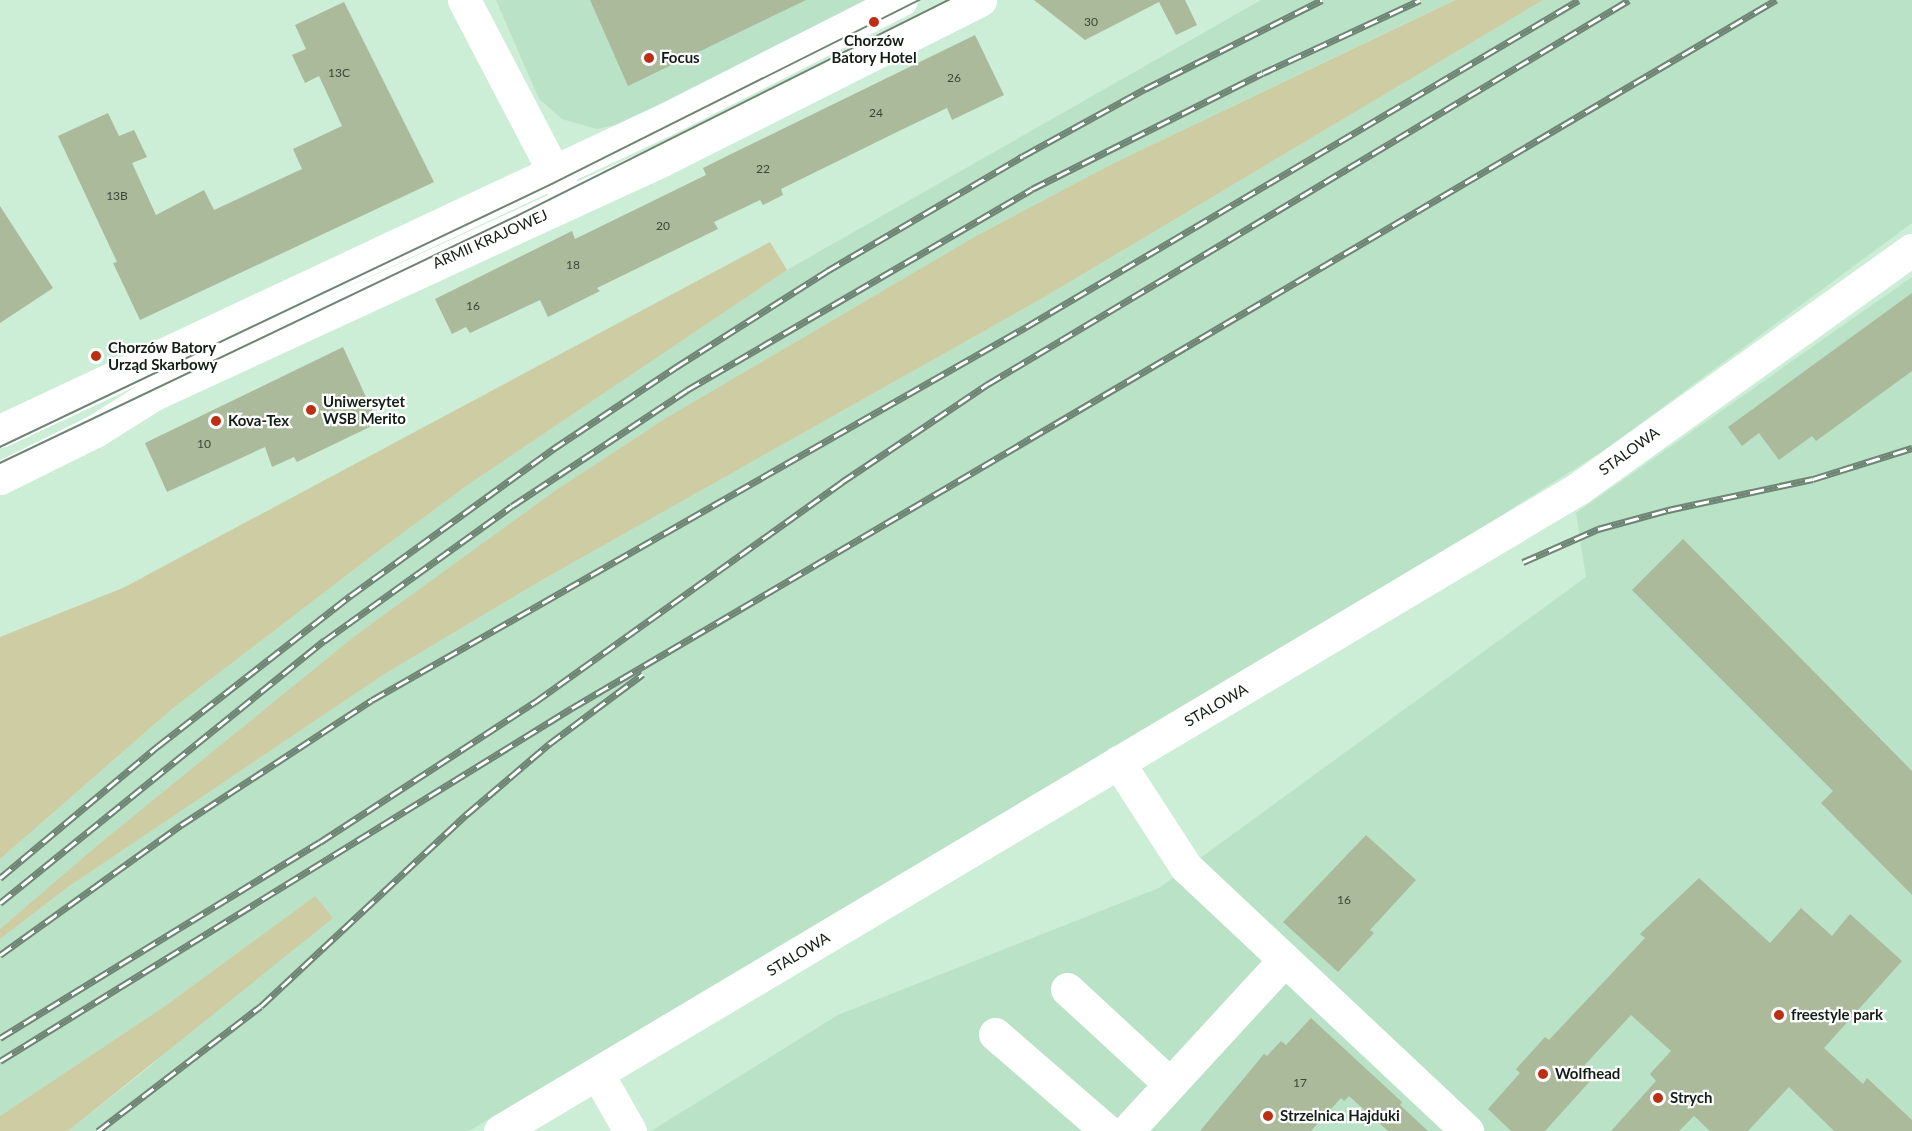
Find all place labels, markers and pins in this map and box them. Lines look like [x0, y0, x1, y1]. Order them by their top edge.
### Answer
marker: Chorzów Batory Hotel [867, 15, 881, 29]
place label: Chorzów Batory Hotel [831, 31, 917, 66]
place label: Focus [661, 49, 700, 67]
marker: Focus [642, 51, 656, 65]
place label: Chorzów Batory Urząd Skarbowy [108, 338, 217, 373]
marker: Chorzów Batory Urząd Skarbowy [89, 349, 103, 363]
place label: Uniwersytet WSB Merito [323, 392, 406, 427]
marker: Uniwersytet WSB Merito [304, 403, 318, 417]
place label: Kova-Tex [228, 412, 289, 430]
marker: Kova-Tex [209, 414, 223, 428]
place label: freestyle park [1791, 1006, 1883, 1024]
marker: freestyle park [1772, 1008, 1786, 1022]
place label: Wolfhead [1555, 1065, 1620, 1083]
marker: Wolfhead [1536, 1067, 1550, 1081]
place label: Strych [1670, 1089, 1712, 1107]
marker: Strych [1651, 1091, 1665, 1105]
place label: Strzelnica Hajduki [1280, 1107, 1400, 1125]
marker: Strzelnica Hajduki [1261, 1109, 1275, 1123]

